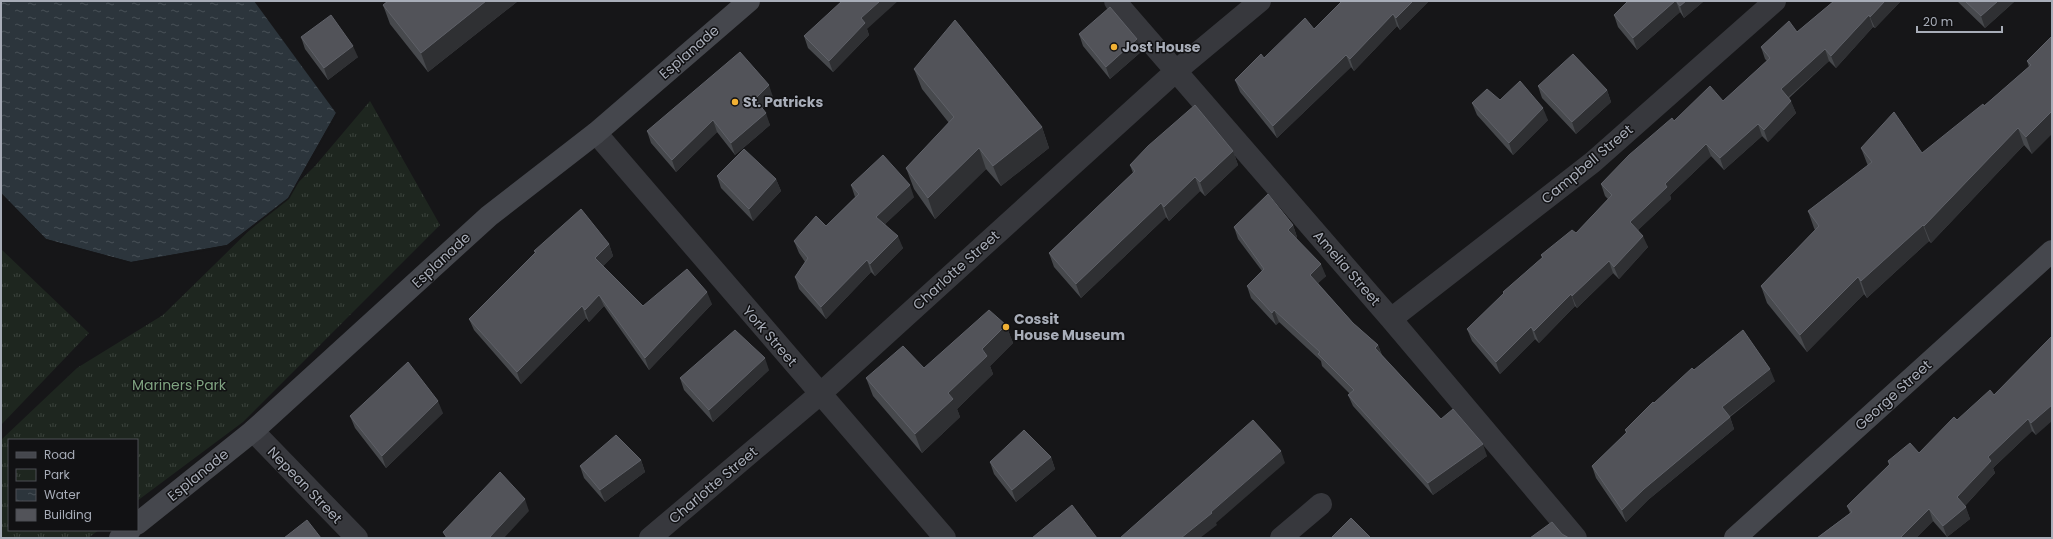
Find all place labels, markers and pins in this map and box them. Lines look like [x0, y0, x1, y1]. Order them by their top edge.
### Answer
place label: Jost House [1122, 37, 1201, 57]
marker: Jost House [1109, 42, 1119, 52]
place label: St. Patricks [743, 92, 823, 112]
marker: St. Patricks [730, 97, 740, 107]
place label: Cossit House Museum [1014, 309, 1125, 345]
marker: Cossit House Museum [1001, 322, 1011, 332]

